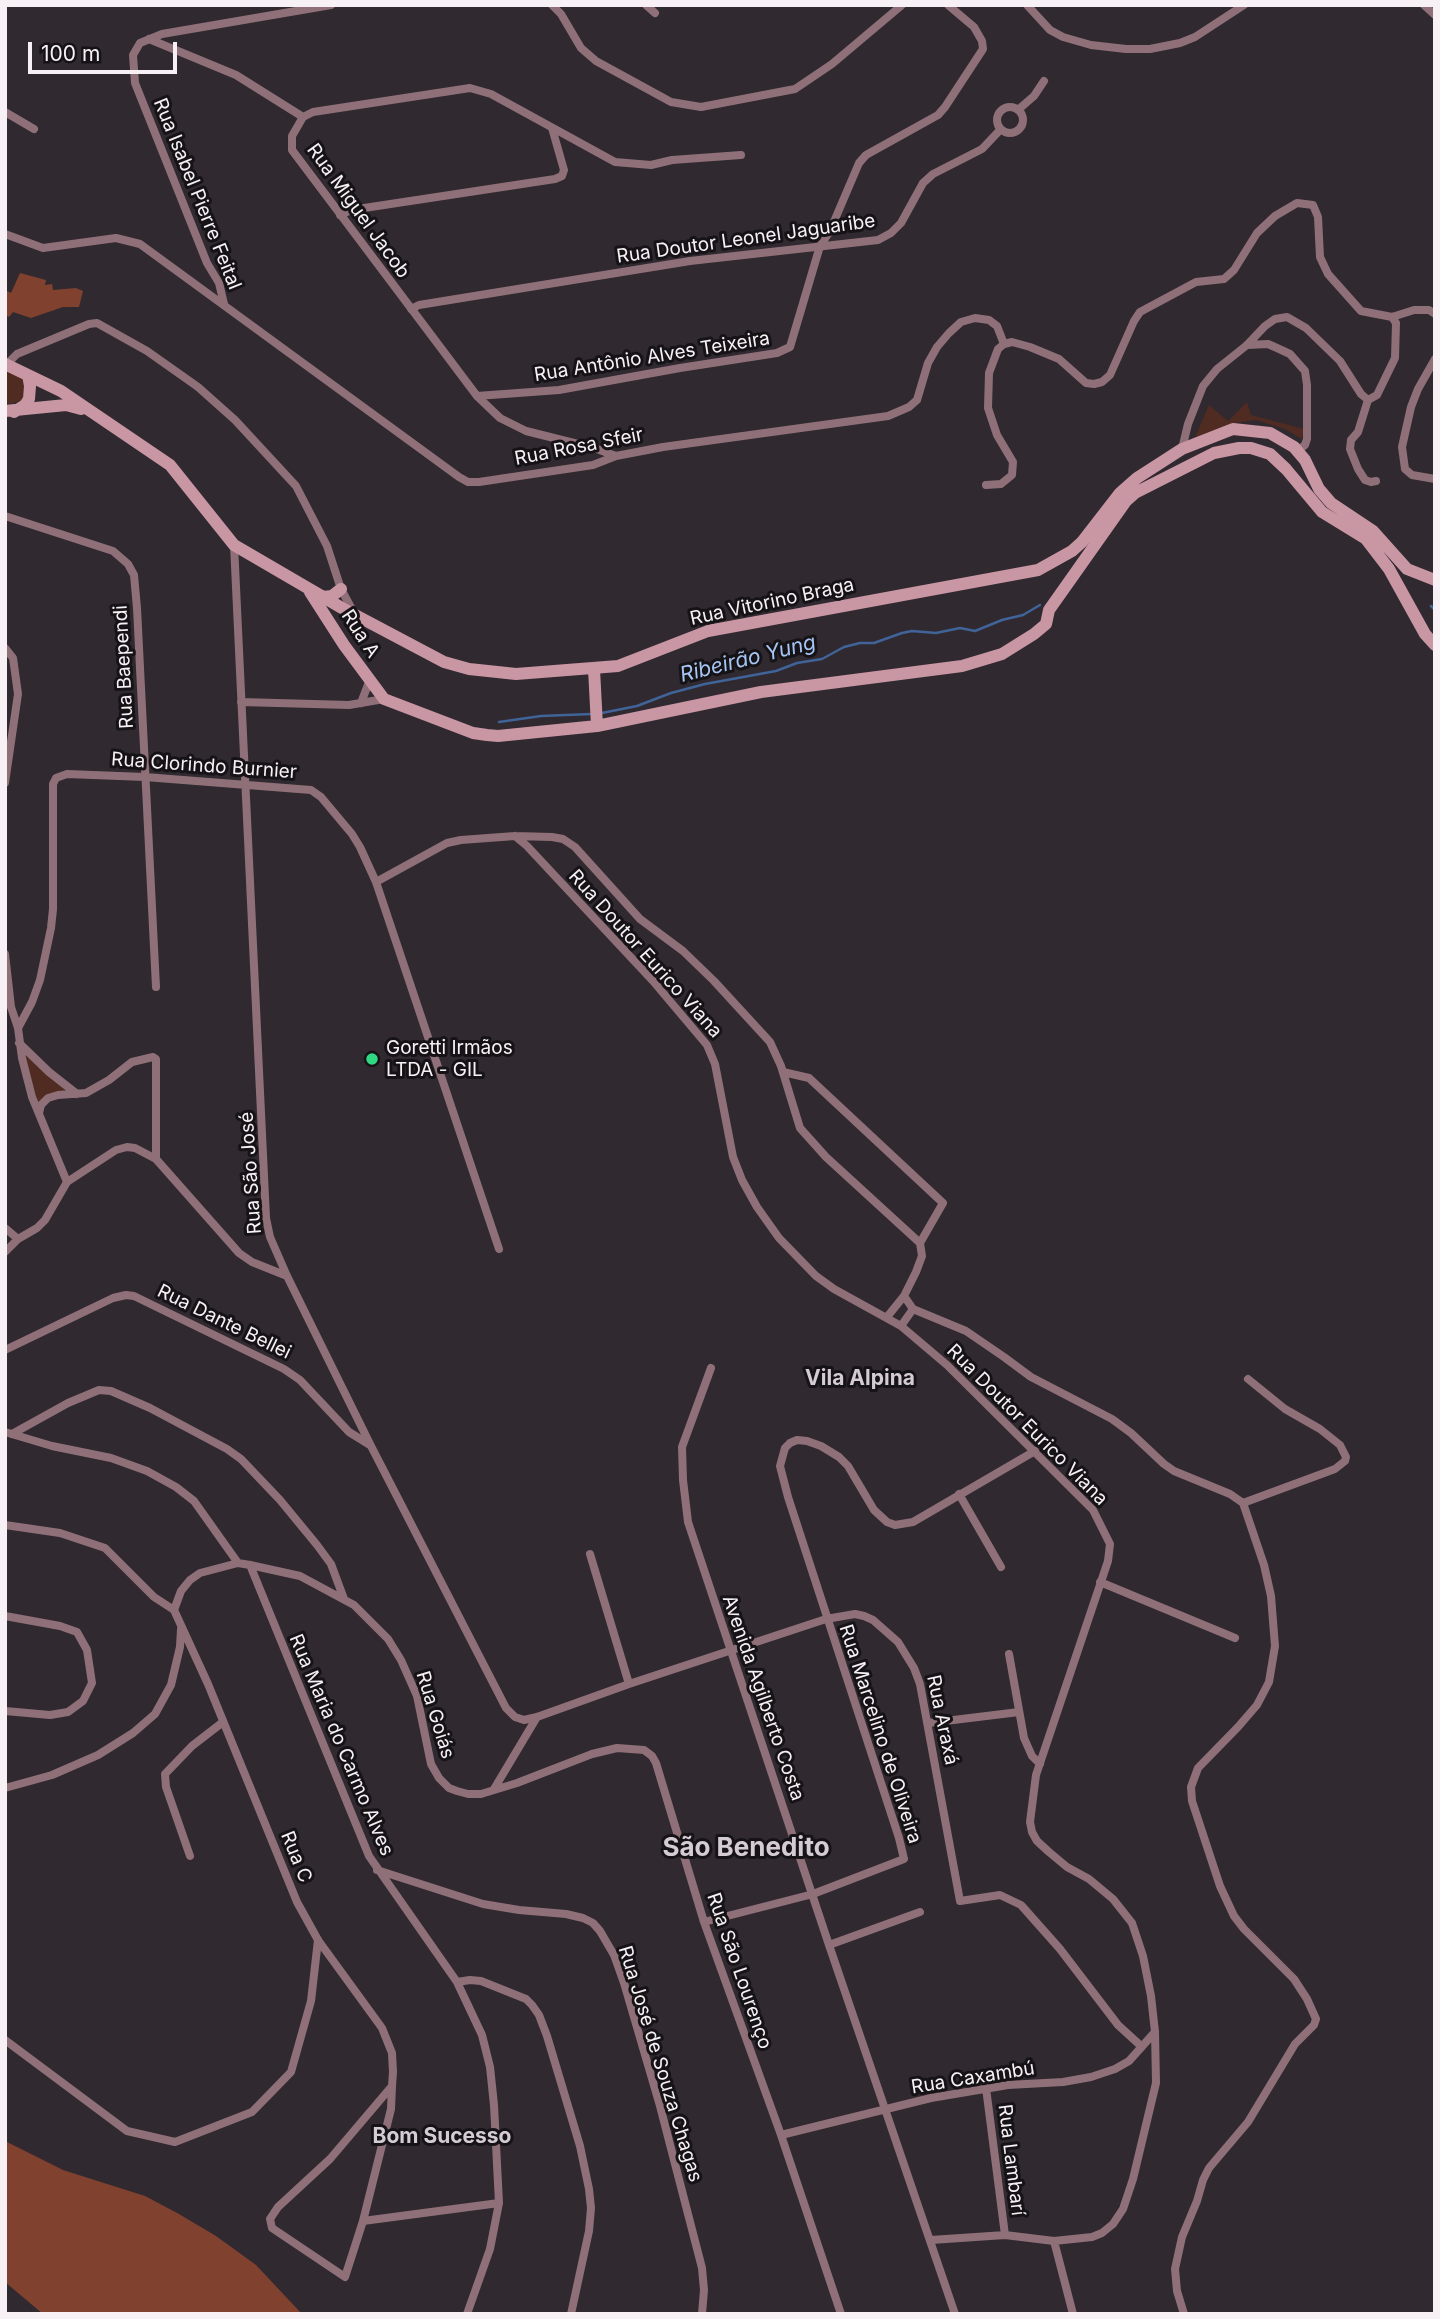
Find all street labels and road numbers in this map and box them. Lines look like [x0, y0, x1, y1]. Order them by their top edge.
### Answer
street label: Rua Isabel Pierre Feital [148, 95, 246, 293]
street label: Rua Miguel Jacob [302, 139, 414, 283]
street label: Rua Doutor Leonel Jaguaribe [615, 210, 877, 268]
street label: Rua Antônio Alves Teixeira [533, 327, 771, 387]
street label: Rua Rosa Sfeir [513, 423, 645, 471]
street label: Rua Vitorino Braga [688, 573, 856, 631]
street label: Rua Baependi [109, 605, 139, 729]
street label: Rua A [336, 606, 384, 662]
street label: Rua Clorindo Burnier [110, 748, 298, 784]
street label: Rua Doutor Eurico Viana [563, 865, 727, 1043]
street label: Rua São José [235, 1111, 267, 1235]
street label: Rua Dante Bellei [153, 1280, 295, 1364]
street label: Rua Doutor Eurico Viana [942, 1340, 1112, 1510]
street label: Avenida Agilberto Costa [717, 1592, 809, 1804]
street label: Rua Marcelino de Oliveira [834, 1622, 926, 1846]
street label: Rua Maria do Carmo Alves [284, 1631, 398, 1859]
street label: Rua Goiás [411, 1668, 459, 1762]
street label: Rua Araxá [921, 1673, 963, 1767]
street label: Rua C [275, 1828, 317, 1886]
street label: Rua São Lourenço [702, 1890, 776, 2052]
street label: Rua José de Souza Chagas [613, 1943, 707, 2185]
street label: Rua Caxambú [910, 2057, 1036, 2099]
street label: Rua Lambarí [993, 2103, 1029, 2217]

